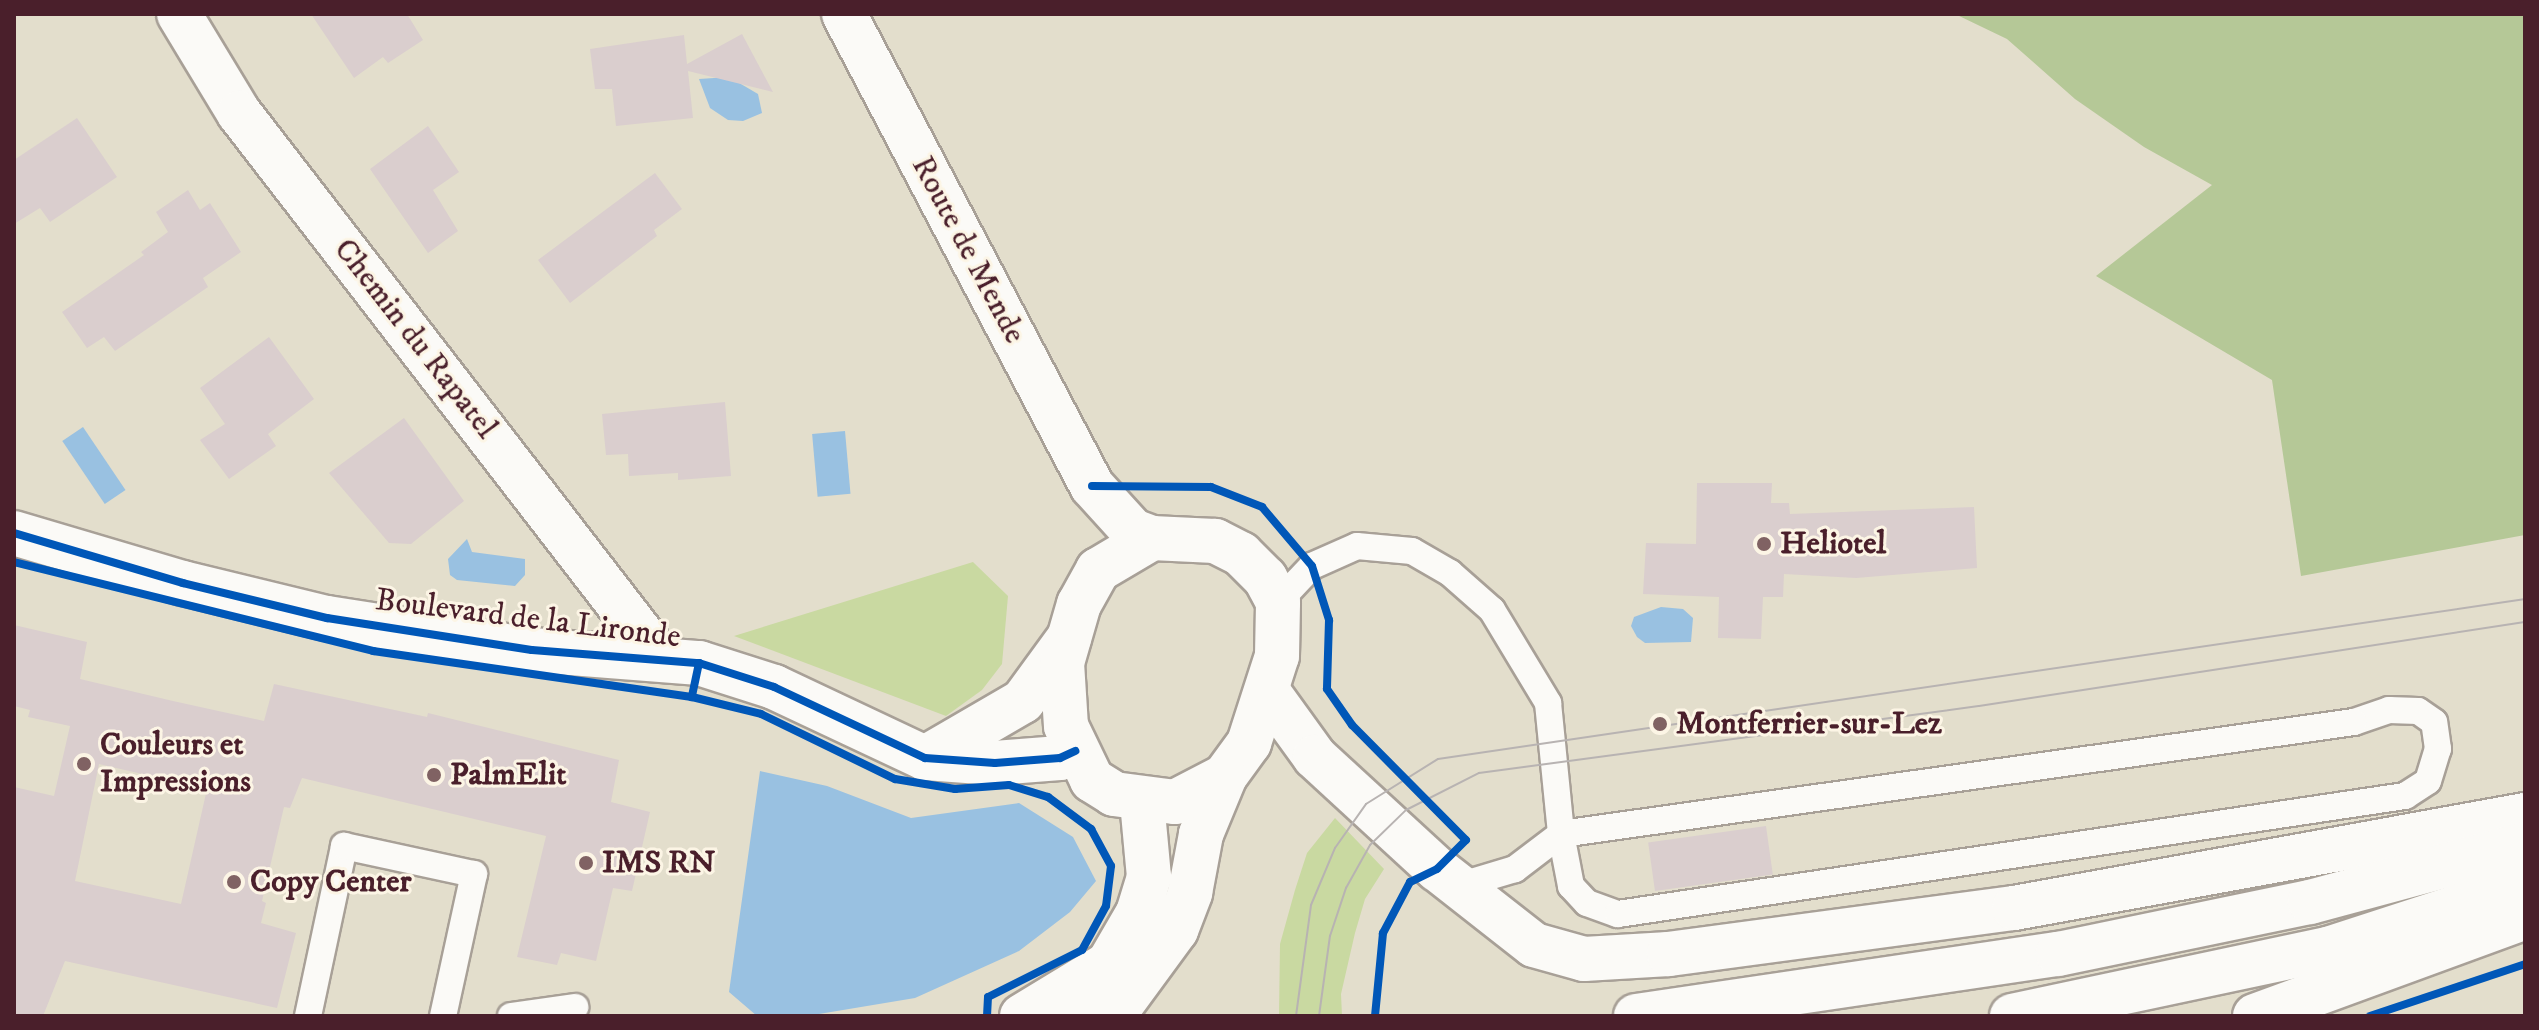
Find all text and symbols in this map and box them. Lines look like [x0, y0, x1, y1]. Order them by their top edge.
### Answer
street label: Route de Mende [903, 150, 1033, 350]
street label: Chemin du Rapatel [325, 231, 505, 447]
place label: Heliotel [1780, 525, 1886, 563]
marker: Heliotel [1755, 535, 1773, 553]
street label: Boulevard de la Lironde [373, 581, 683, 657]
place label: Montferrier-sur-Lez [1676, 705, 1942, 743]
marker: Montferrier-sur-Lez [1651, 715, 1669, 733]
place label: Couleurs et Impressions [100, 727, 251, 802]
marker: Couleurs et Impressions [75, 755, 93, 773]
place label: PalmElit [450, 756, 566, 794]
marker: PalmElit [425, 766, 443, 784]
place label: IMS RN [602, 844, 716, 882]
marker: IMS RN [577, 854, 595, 872]
place label: Copy Center [250, 863, 411, 901]
marker: Copy Center [225, 873, 243, 891]

